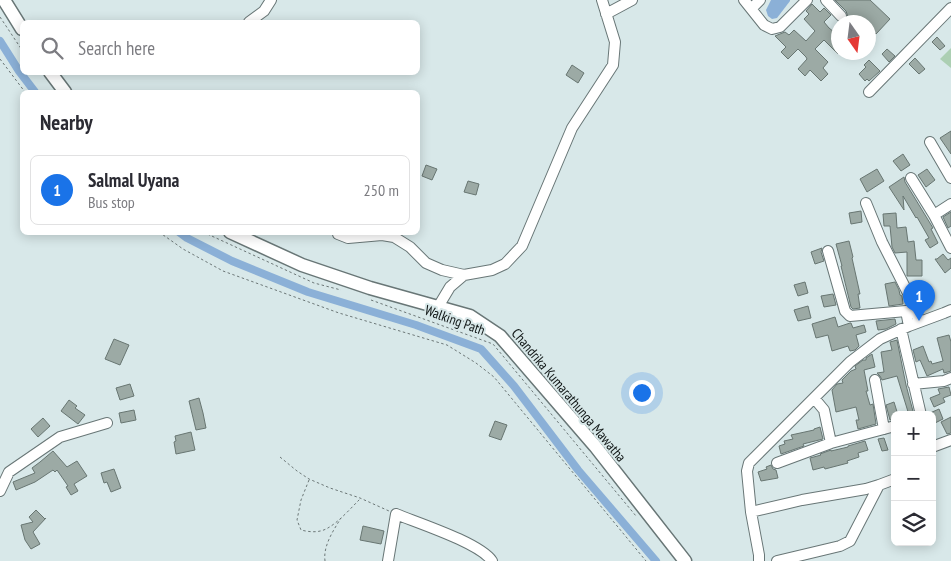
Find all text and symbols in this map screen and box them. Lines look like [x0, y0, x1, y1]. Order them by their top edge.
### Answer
north arrow [831, 15, 876, 60]
search box [20, 20, 420, 75]
icon: search [38, 34, 66, 62]
text: Search here [78, 36, 155, 60]
text: Nearby [40, 109, 93, 136]
text: Salmal Uyana [88, 168, 179, 192]
text: 1 [53, 180, 61, 200]
text: 250 m [364, 180, 399, 200]
text: Bus stop [88, 192, 135, 212]
pin: 1 [903, 280, 935, 321]
street label: Walking Path [422, 301, 488, 339]
street label: Chandrika Kumarathunga Mawatha [508, 325, 630, 465]
your location [629, 380, 655, 406]
map controls [891, 411, 936, 546]
button: + [891, 411, 936, 456]
button: − [891, 456, 936, 501]
button: layers [891, 501, 936, 546]

